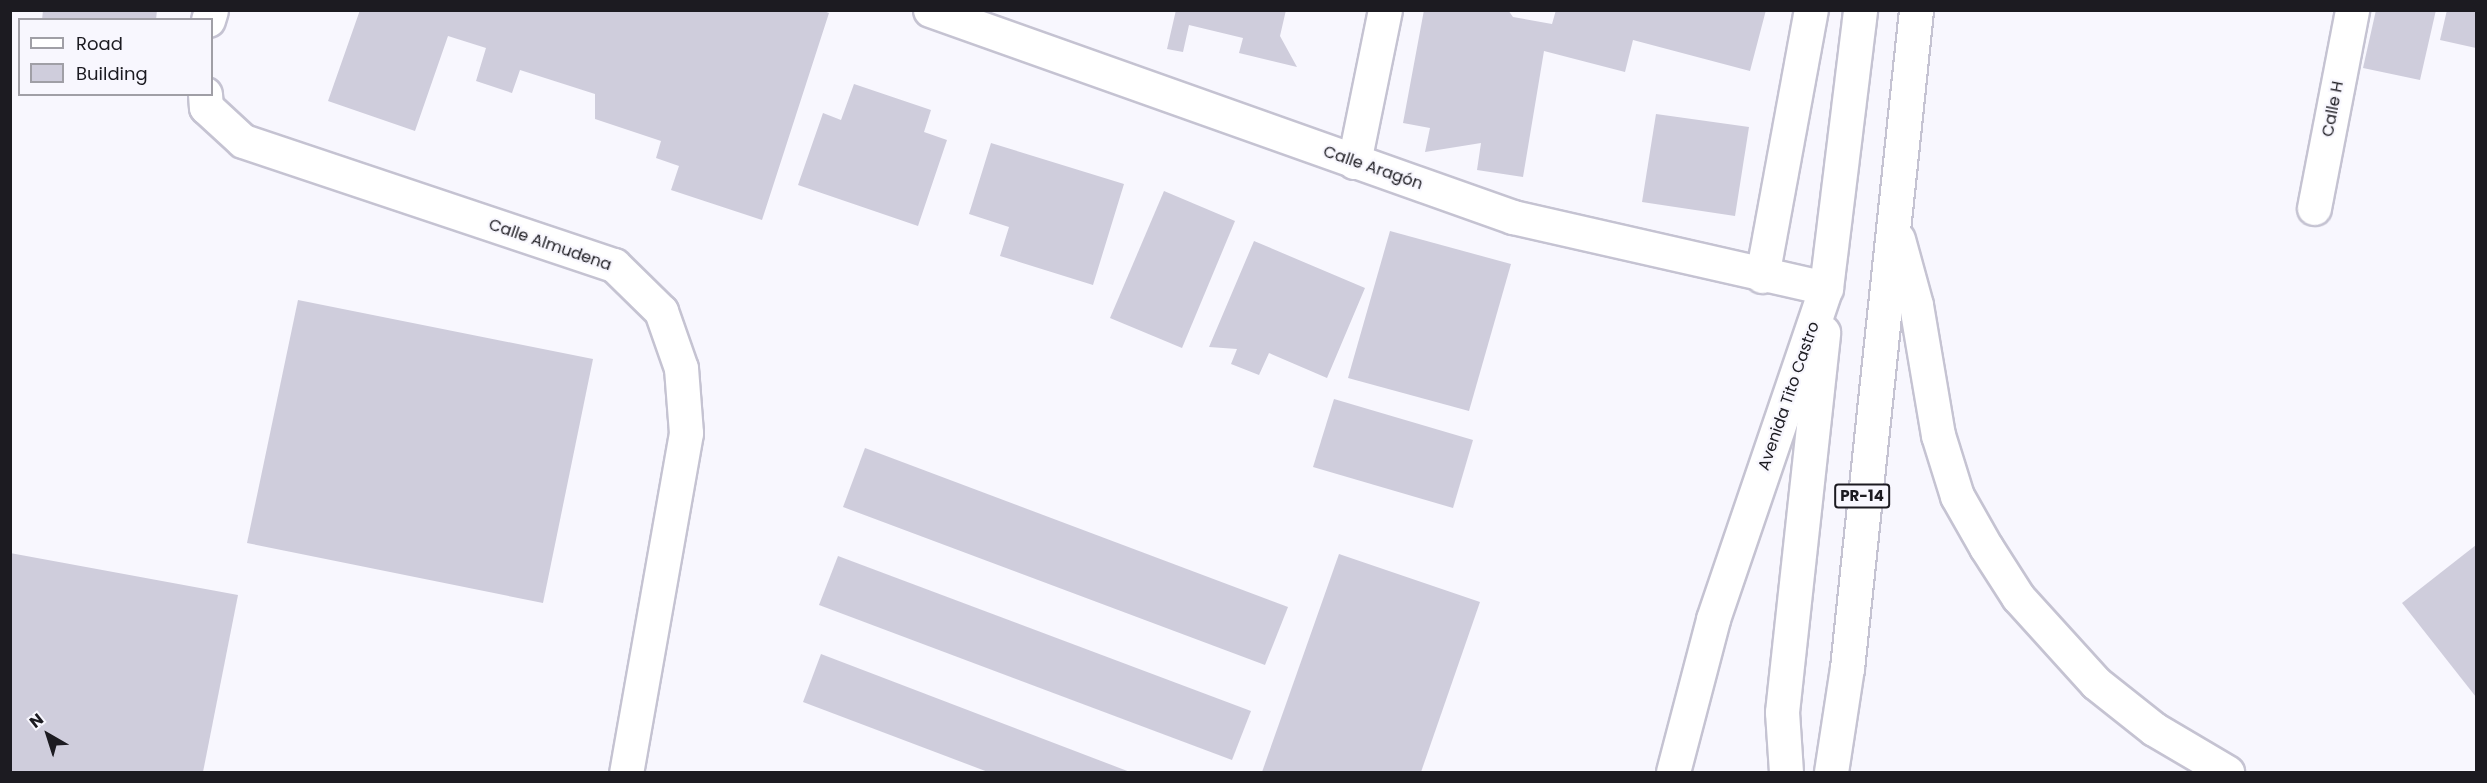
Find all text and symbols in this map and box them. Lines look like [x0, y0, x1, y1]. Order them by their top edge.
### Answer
legend [18, 18, 213, 96]
text: Road [76, 31, 123, 56]
text: Building [76, 61, 148, 86]
street label: Calle H [2318, 80, 2348, 138]
street label: Calle Aragón [1321, 142, 1425, 194]
street label: Calle Almudena [486, 215, 614, 275]
street label: Avenida Tito Castro [1754, 319, 1824, 473]
road number: PR-14 [1834, 484, 1890, 508]
north arrow [18, 705, 78, 765]
text: N [24, 708, 48, 733]

